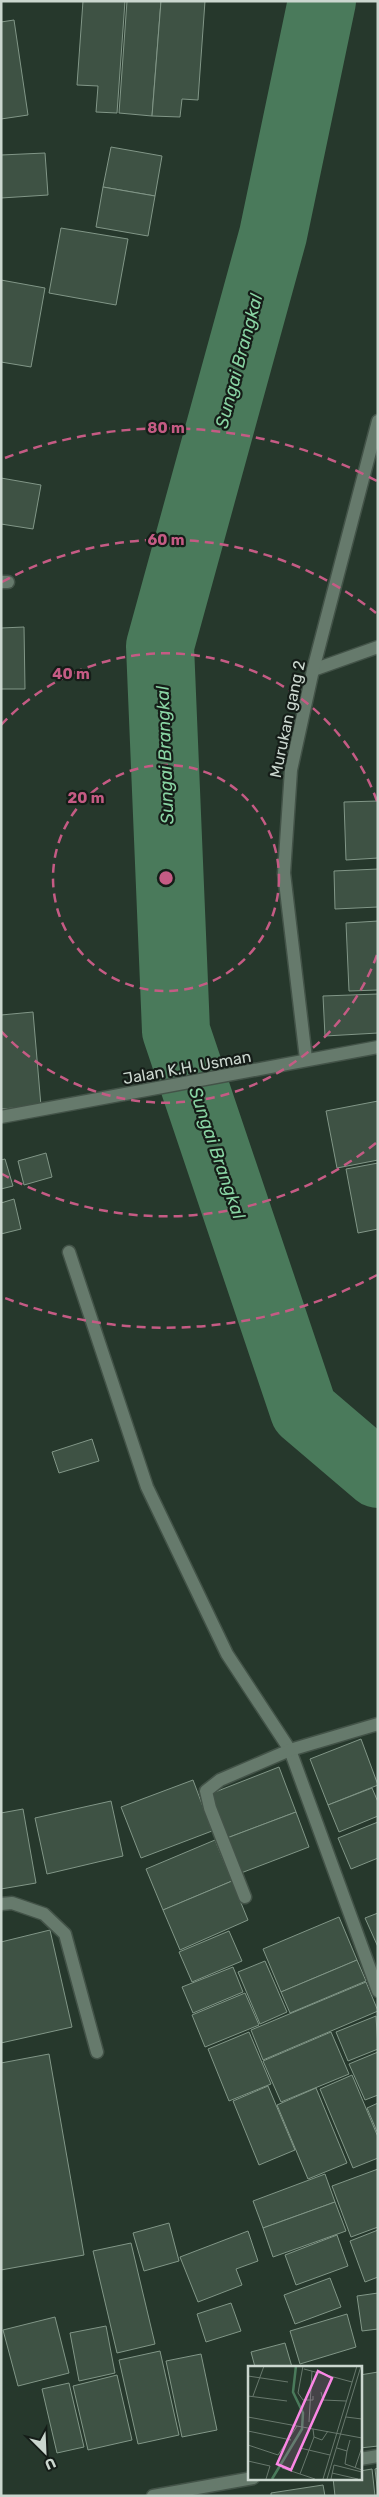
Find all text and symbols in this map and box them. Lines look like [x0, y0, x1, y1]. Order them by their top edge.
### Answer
water label: Sungai Brangkal [210, 291, 268, 431]
text: 80 m [147, 419, 185, 437]
text: 60 m [148, 531, 184, 549]
street label: Murukan gang 2 [266, 659, 309, 780]
text: 40 m [52, 665, 90, 683]
water label: Sungai Brangkal [152, 685, 178, 825]
text: 20 m [68, 789, 104, 807]
centre of rings [157, 869, 175, 887]
street label: Jalan K.H. Usman [121, 1047, 253, 1088]
water label: Sungai Brangkal [184, 1084, 250, 1223]
inset map [248, 2366, 362, 2480]
north arrow [20, 2427, 70, 2477]
text: U [42, 2454, 58, 2473]

